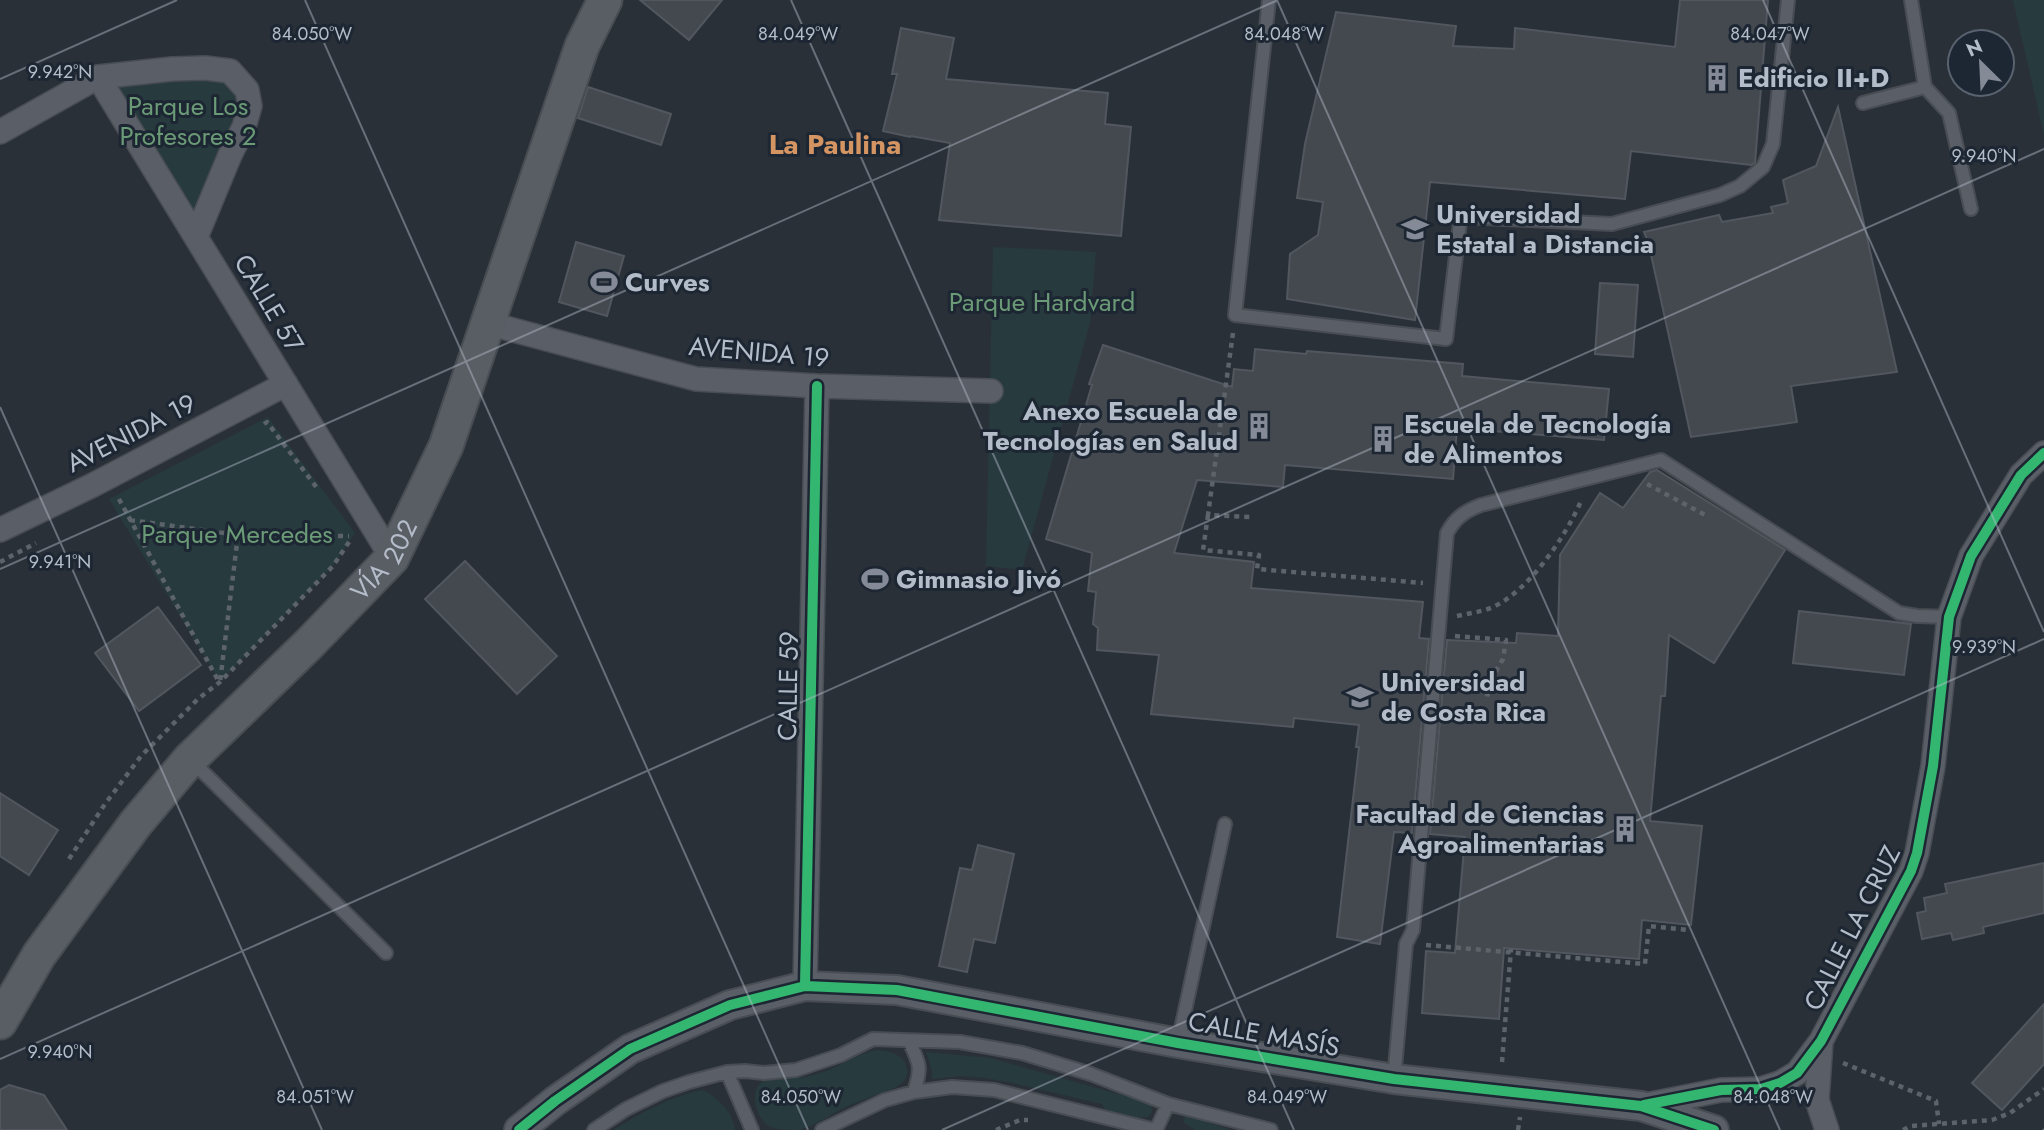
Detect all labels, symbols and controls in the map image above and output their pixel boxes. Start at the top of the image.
text: 84.050°W [272,21,352,47]
text: 84.049°W [758,21,838,47]
text: 84.048°W [1244,21,1324,47]
text: 84.047°W [1730,21,1810,47]
north arrow [1946,28,2016,98]
text: N [1962,33,1987,63]
text: 9.942°N [28,59,92,85]
place label: Edificio II+D [1738,59,1889,97]
building icon: Edificio II+D [1702,63,1732,93]
park label: Parque Los Profesores 2 [120,87,256,155]
district label: La Paulina [769,124,901,165]
text: 9.940°N [1951,143,2017,169]
place label: Universidad Estatal a Distancia [1436,195,1654,263]
school or university icon: Universidad Estatal a Distancia [1400,214,1430,244]
street label: CALLE 57 [225,247,313,360]
place label: Curves [625,263,710,301]
sports icon: Curves [589,267,619,297]
park label: Parque Hardvard [949,283,1135,321]
street label: AVENIDA 19 [687,327,831,377]
street label: AVENIDA 19 [60,384,202,482]
place label: Anexo Escuela de Tecnologías en Salud [983,392,1238,460]
place label: Escuela de Tecnología de Alimentos [1404,405,1671,473]
building icon: Anexo Escuela de Tecnologías en Salud [1244,411,1274,441]
building icon: Escuela de Tecnología de Alimentos [1368,424,1398,454]
street label: VÍA 202 [342,513,427,609]
park label: Parque Mercedes [141,515,333,553]
text: 9.941°N [29,549,91,575]
place label: Gimnasio Jivó [896,560,1061,598]
sports icon: Gimnasio Jivó [860,564,890,594]
street label: CALLE 59 [768,631,808,741]
text: 9.939°N [1952,634,2016,660]
place label: Universidad de Costa Rica [1381,663,1546,731]
school or university icon: Universidad de Costa Rica [1345,682,1375,712]
place label: Facultad de Ciencias Agroalimentarias [1356,795,1604,863]
building icon: Facultad de Ciencias Agroalimentarias [1610,814,1640,844]
street label: CALLE LA CRUZ [1794,839,1910,1017]
street label: CALLE MASÍS [1185,1002,1343,1066]
text: 9.940°N [27,1039,93,1065]
text: 84.051°W [276,1084,354,1110]
text: 84.050°W [761,1084,841,1110]
text: 84.049°W [1247,1084,1327,1110]
text: 84.048°W [1733,1084,1813,1110]

